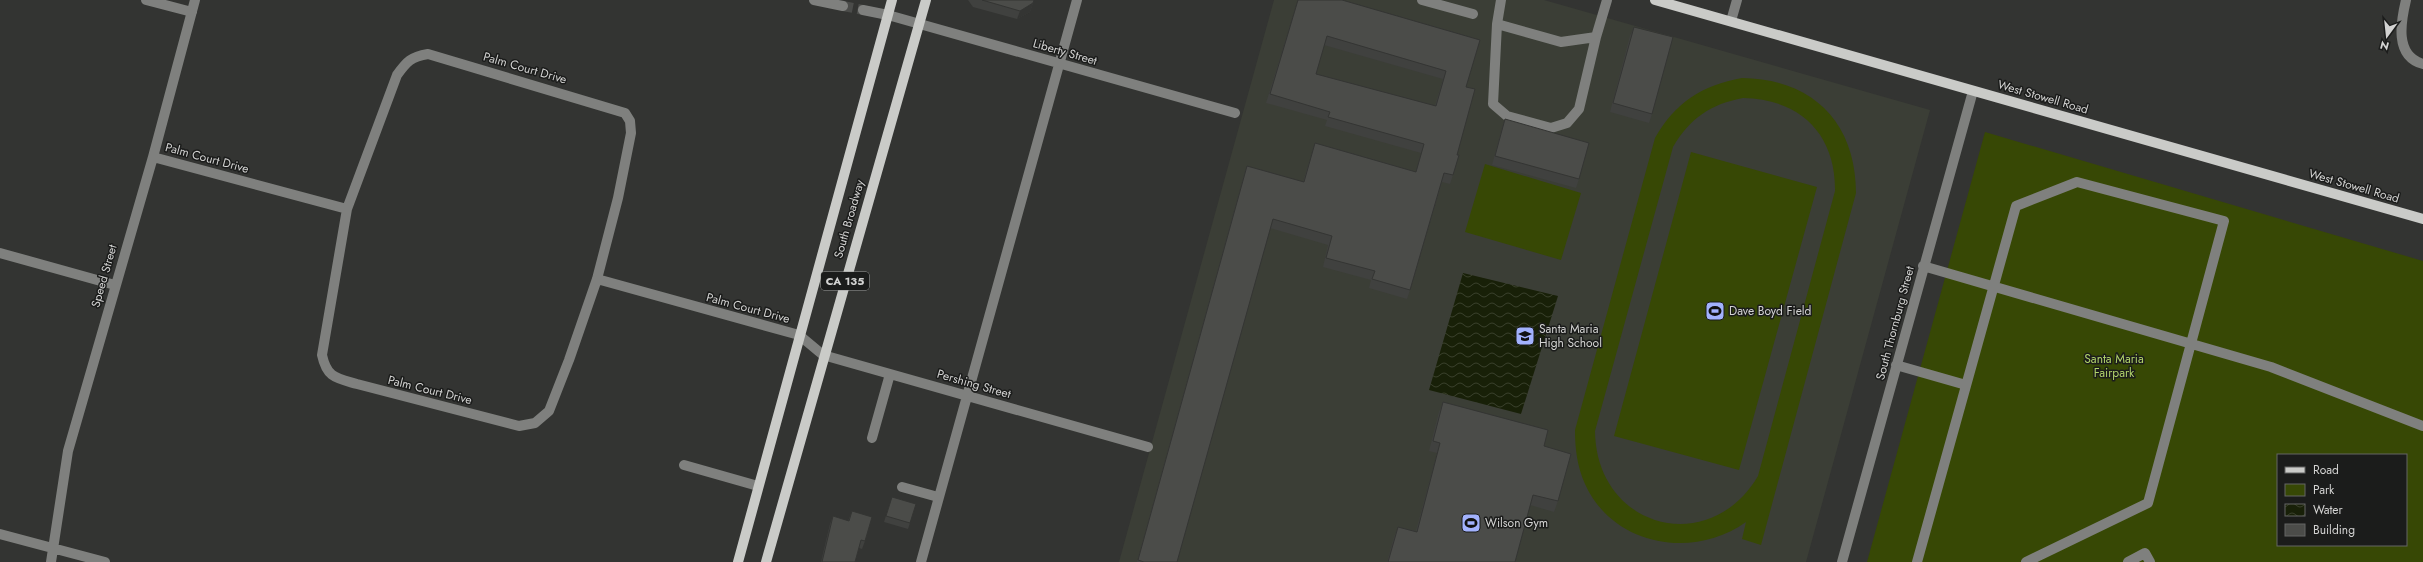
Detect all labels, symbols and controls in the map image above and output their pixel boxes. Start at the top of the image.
north arrow [2367,16,2407,56]
street label: Liberty Street [1031,34,1099,70]
text: N [2378,37,2391,55]
street label: Palm Court Drive [481,47,569,89]
street label: West Stowell Road [1996,75,2090,119]
street label: Palm Court Drive [163,138,251,178]
street label: West Stowell Road [2307,164,2401,208]
street label: South Broadway [829,177,869,260]
street label: Speed Street [86,242,122,310]
street label: South Thornburg Street [1871,264,1919,382]
road number: CA 135 [821,272,869,290]
street label: Palm Court Drive [704,288,792,328]
sports icon: Dave Boyd Field [1704,300,1726,322]
place label: Dave Boyd Field [1729,302,1811,320]
place label: Santa Maria High School [1539,320,1602,352]
school or university icon: Santa Maria High School [1514,325,1536,347]
park label: Santa Maria Fairpark [2084,350,2144,382]
street label: Pershing Street [935,365,1013,403]
street label: Palm Court Drive [386,371,474,409]
legend [2277,454,2407,546]
text: Road [2313,461,2339,479]
text: Park [2313,481,2335,499]
text: Water [2313,501,2344,519]
sports icon: Wilson Gym [1460,512,1482,534]
place label: Wilson Gym [1485,514,1548,532]
text: Building [2313,521,2355,539]

